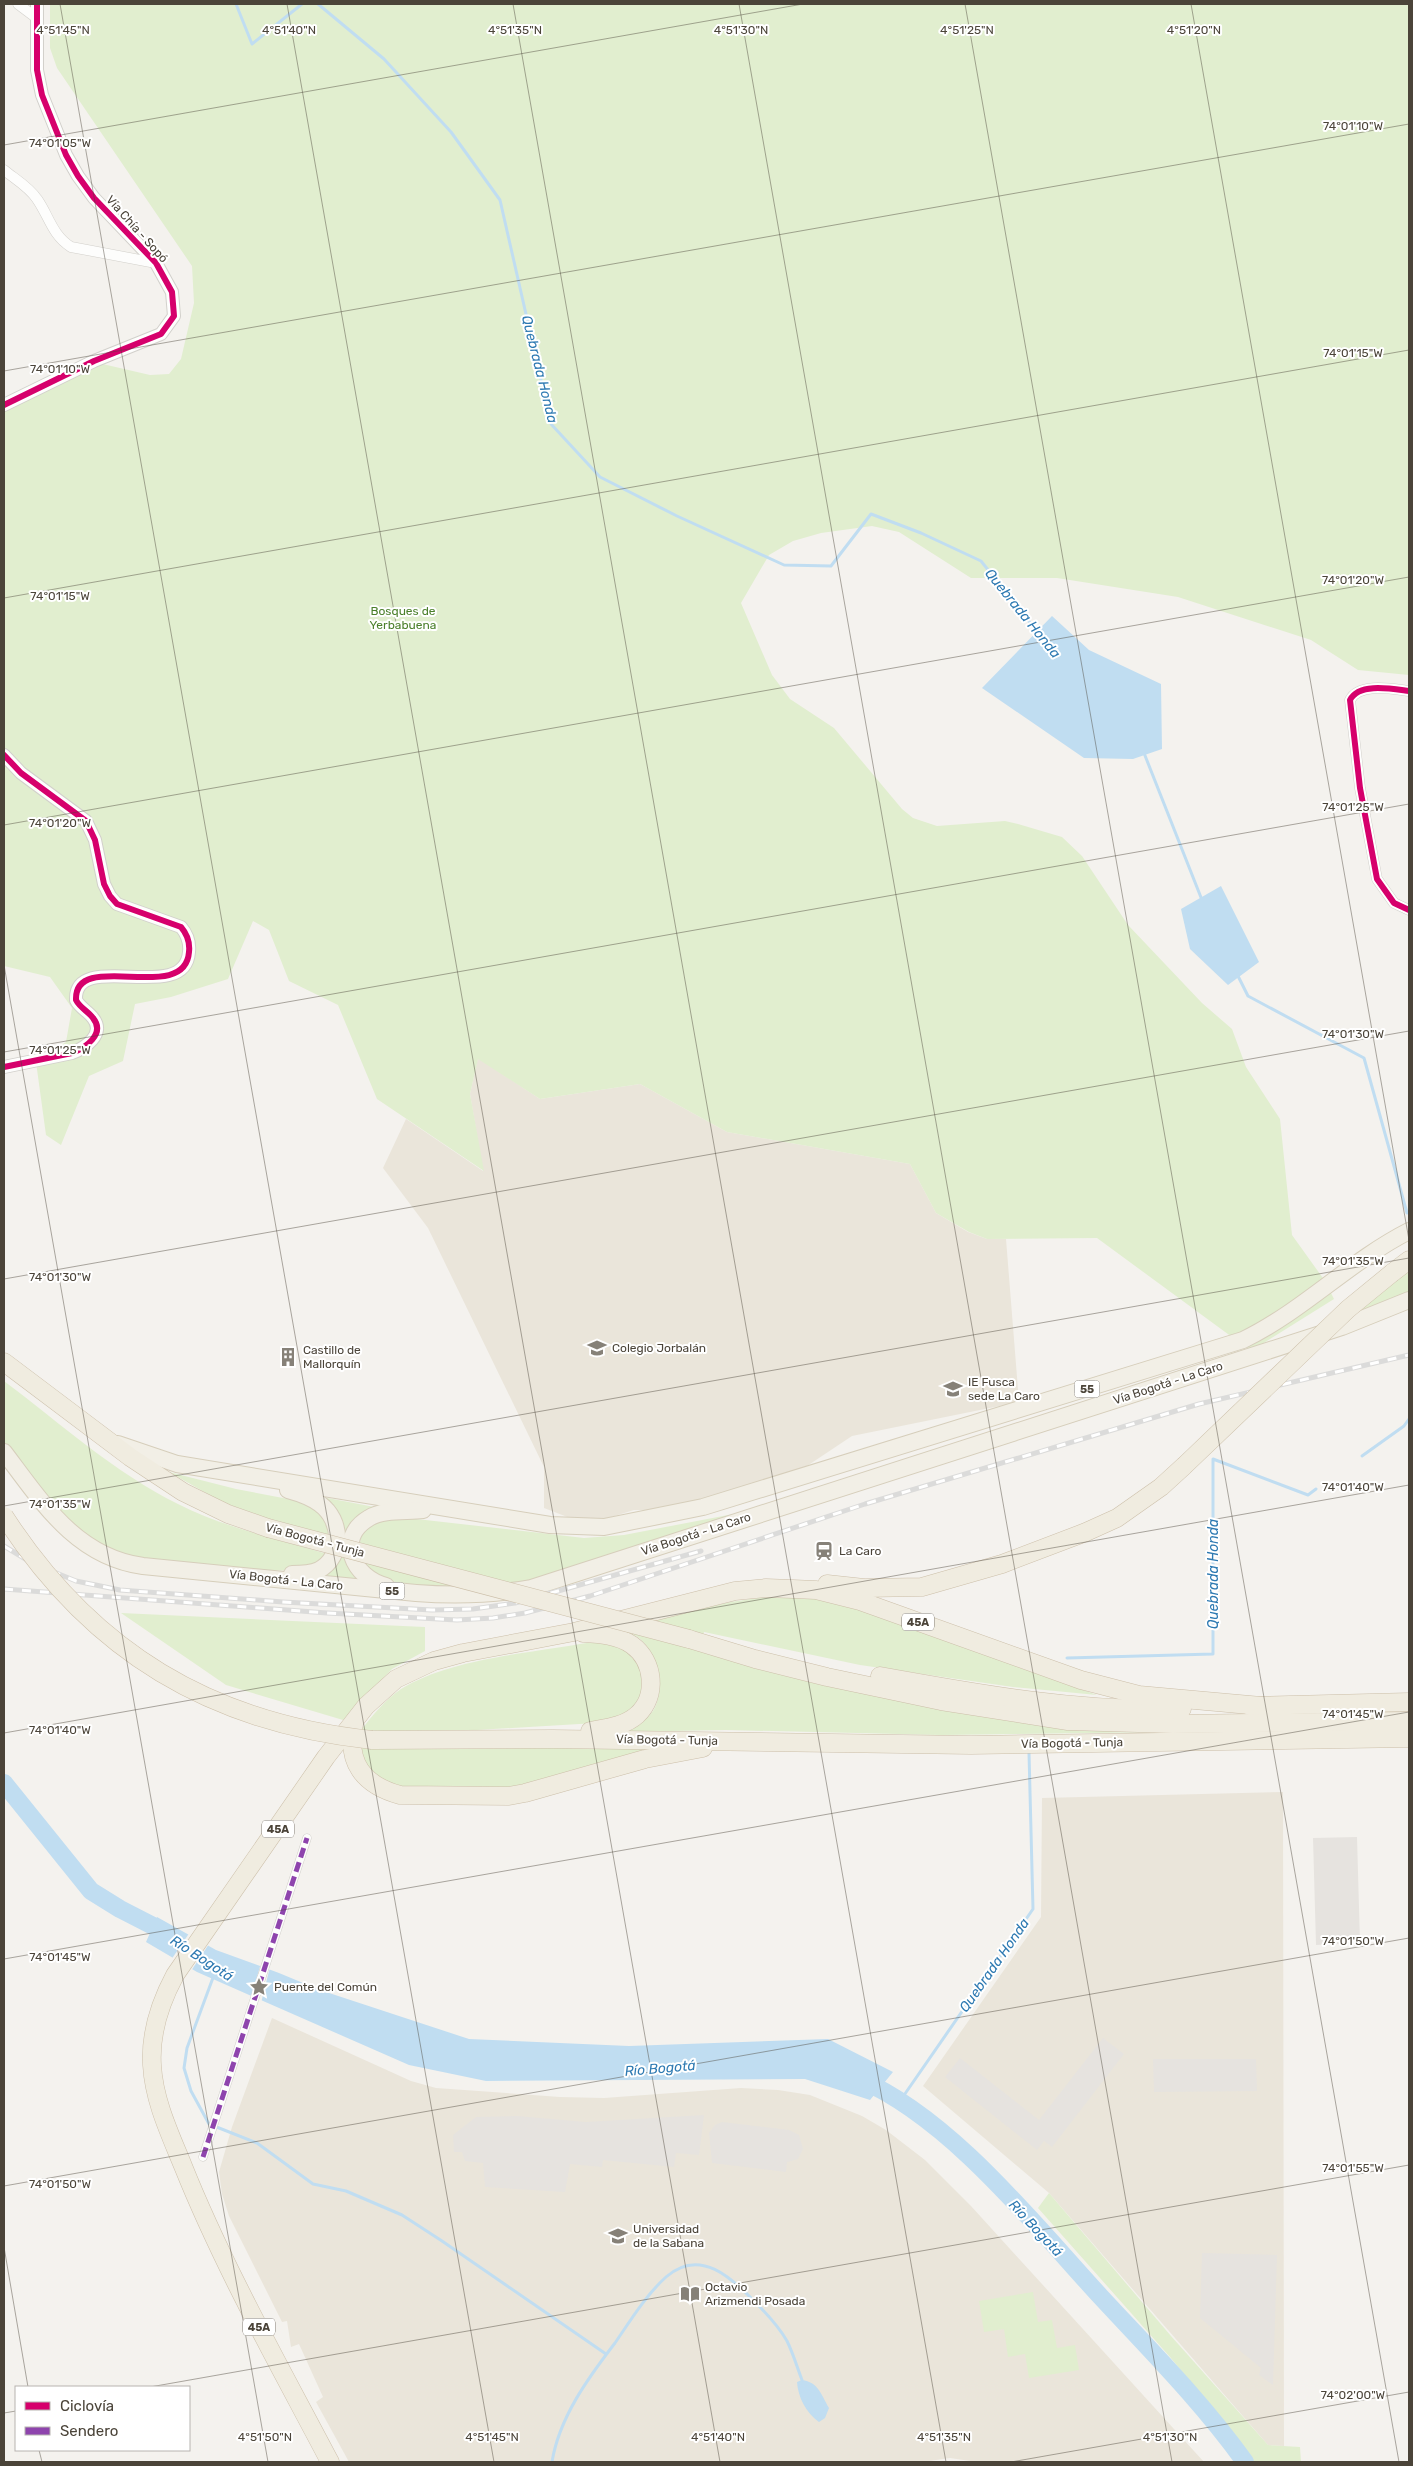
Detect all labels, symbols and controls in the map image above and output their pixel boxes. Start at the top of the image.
text: 4°51'45"N [36,23,90,37]
text: 4°51'40"N [262,23,316,37]
text: 4°51'35"N [488,23,542,37]
text: 4°51'30"N [714,23,768,37]
text: 4°51'25"N [940,23,994,37]
text: 4°51'20"N [1167,23,1221,37]
text: 74°01'10"W [1323,119,1383,133]
text: 74°01'05"W [29,136,91,150]
street label: Vía Chía - Sopó [103,193,171,265]
water label: Quebrada Honda [518,313,561,425]
text: 74°01'15"W [1323,346,1383,360]
text: 74°01'10"W [30,362,90,376]
water label: Quebrada Honda [981,565,1064,662]
text: 74°01'20"W [1322,573,1384,587]
text: 74°01'15"W [30,589,90,603]
park label: Bosques de Yerbabuena [370,604,436,632]
text: 74°01'25"W [1322,800,1384,814]
text: 74°01'20"W [29,816,91,830]
text: 74°01'30"W [1322,1027,1384,1041]
text: 74°01'25"W [29,1043,91,1057]
text: 74°01'35"W [1322,1254,1384,1268]
text: 74°01'30"W [29,1270,91,1284]
school or university icon: Colegio Jorbalán [586,1337,608,1359]
place label: Colegio Jorbalán [612,1341,706,1355]
place label: Castillo de Mallorquín [303,1343,361,1371]
building icon: Castillo de Mallorquín [277,1346,299,1368]
street label: Vía Bogotá - La Caro [1111,1359,1225,1407]
place label: IE Fusca sede La Caro [968,1375,1040,1403]
school or university icon: IE Fusca sede La Caro [942,1378,964,1400]
road number: 55 [1074,1380,1100,1398]
text: 74°01'40"W [1322,1480,1384,1494]
text: 74°01'35"W [29,1497,91,1511]
street label: Vía Bogotá - La Caro [639,1510,753,1558]
water label: Quebrada Honda [1205,1519,1222,1629]
street label: Vía Bogotá - Tunja [264,1520,366,1560]
station icon: La Caro [813,1540,835,1562]
place label: La Caro [839,1544,881,1558]
street label: Vía Bogotá - La Caro [228,1567,344,1593]
road number: 55 [380,1582,404,1600]
road number: 45A [902,1614,934,1630]
text: 74°01'45"W [1322,1707,1384,1721]
text: 74°01'40"W [29,1723,91,1737]
street label: Vía Bogotá - Tunja [616,1732,718,1748]
street label: Vía Bogotá - Tunja [1021,1735,1123,1751]
road number: 45A [262,1820,294,1838]
water label: Quebrada Honda [956,1915,1033,2015]
water label: Río Bogotá [167,1932,236,1985]
text: 74°01'50"W [1322,1934,1384,1948]
text: 74°01'45"W [29,1950,91,1964]
place icon: Puente del Común [248,1976,270,1998]
place label: Puente del Común [274,1980,377,1994]
water label: Río Bogotá [624,2057,696,2080]
text: 74°01'55"W [1322,2161,1384,2175]
text: 74°01'50"W [29,2177,91,2191]
water label: Río Bogotá [1005,2196,1066,2260]
place label: Universidad de la Sabana [633,2222,704,2250]
school or university icon: Universidad de la Sabana [607,2225,629,2247]
place label: Octavio Arizmendi Posada [705,2280,805,2308]
library icon: Octavio Arizmendi Posada [679,2283,701,2305]
road number: 45A [243,2318,275,2336]
legend [15,2386,190,2451]
text: 74°02'00"W [1321,2388,1386,2402]
text: Ciclovía [60,2397,114,2415]
text: Sendero [60,2422,118,2440]
text: 4°51'50"N [238,2430,292,2444]
text: 4°51'45"N [465,2430,519,2444]
text: 4°51'40"N [691,2430,745,2444]
text: 4°51'35"N [917,2430,971,2444]
text: 4°51'30"N [1143,2430,1197,2444]

